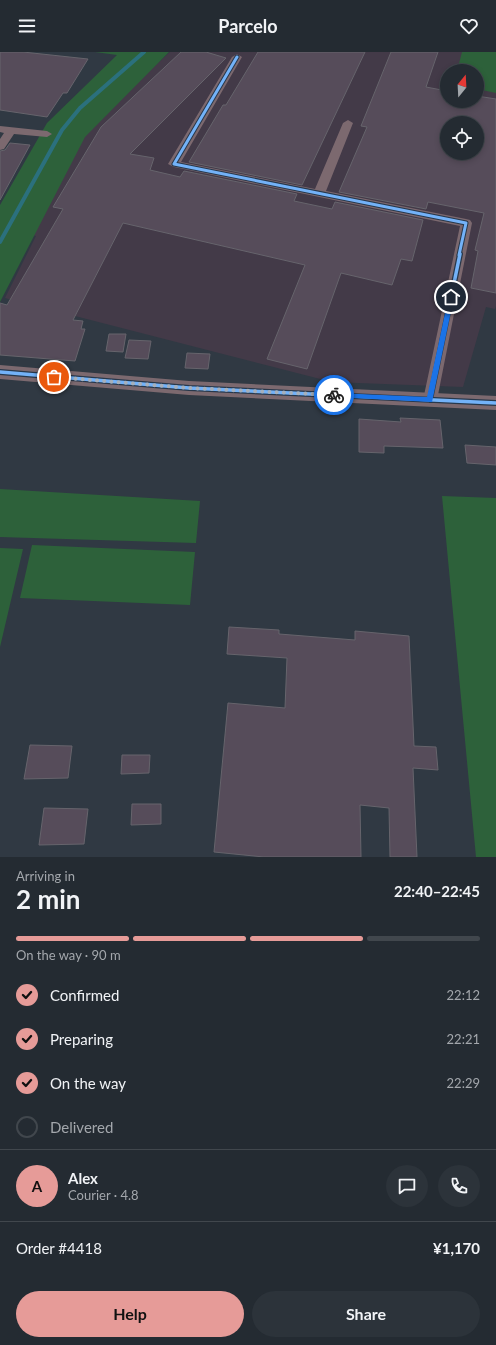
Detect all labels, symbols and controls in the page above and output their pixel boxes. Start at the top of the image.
icon: menu [16,15,38,37]
text: Parcelo [218,15,278,37]
icon: heart [458,15,480,37]
north arrow [440,64,484,108]
map controls [440,64,484,160]
button: locate [440,116,484,160]
pin [434,280,468,314]
icon: home [440,286,462,308]
pin [37,360,71,394]
icon: bag [43,366,65,388]
courier [314,375,354,415]
icon: bike [323,384,345,406]
text: Arriving in [16,868,75,884]
text: 22:40–22:45 [394,882,480,900]
text: 2 min [16,883,80,915]
text: On the way · 90 m [16,947,121,963]
icon: check [16,984,38,1006]
text: Confirmed [50,986,119,1004]
text: 22:12 [447,987,480,1003]
icon: check [16,1028,38,1050]
text: Preparing [50,1030,113,1048]
text: 22:21 [447,1031,480,1047]
icon: check [16,1072,38,1094]
text: On the way [50,1074,126,1092]
text: 22:29 [447,1075,480,1091]
text: Delivered [50,1118,113,1136]
button: chat [386,1165,428,1207]
button: phone [438,1165,480,1207]
text: Alex [68,1169,98,1187]
text: A [32,1177,42,1195]
text: Courier · 4.8 [68,1187,139,1203]
text: Order #4418 [16,1239,102,1257]
text: ¥1,170 [433,1239,480,1257]
button: Help [16,1291,244,1337]
button: Share [252,1291,480,1337]

